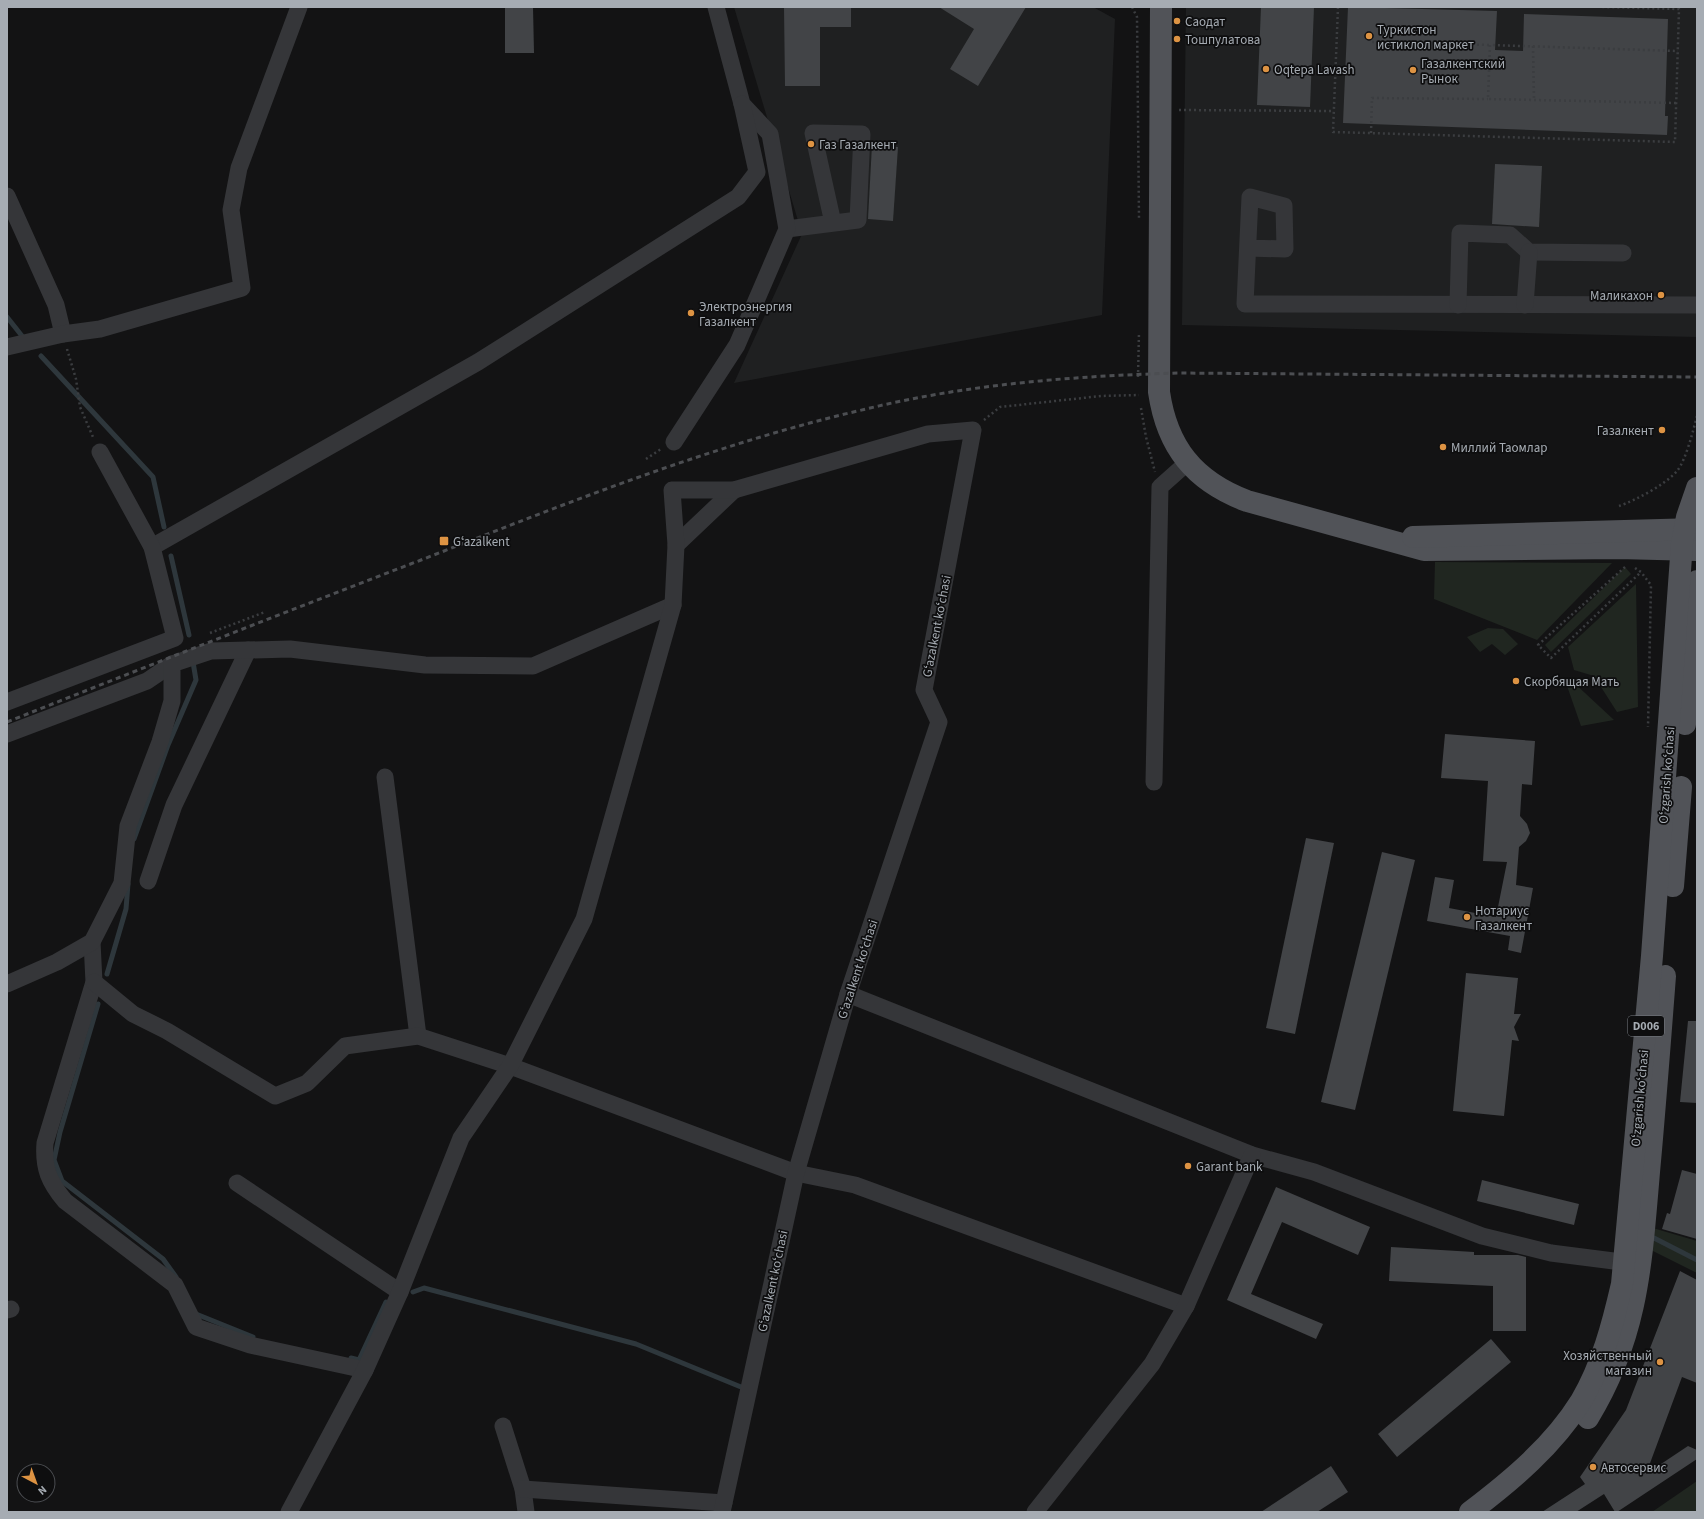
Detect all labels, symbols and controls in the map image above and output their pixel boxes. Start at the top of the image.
place label: Саодат [1185,13,1225,31]
marker: Саодат [1172,16,1182,26]
place label: Туркистон истиклол маркет [1377,21,1474,54]
place label: Тошпулатова [1185,31,1260,49]
marker: Туркистон истиклол маркет [1364,31,1374,41]
marker: Тошпулатова [1172,34,1182,44]
place label: Газалкентский Рынок [1421,55,1505,88]
place label: Oqtepa Lavash [1274,61,1354,79]
marker: Oqtepa Lavash [1261,64,1271,74]
marker: Газалкентский Рынок [1408,65,1418,75]
place label: Газ Газалкент [819,136,897,154]
marker: Газ Газалкент [806,139,816,149]
place label: Маликахон [1590,287,1653,305]
marker: Маликахон [1656,290,1666,300]
place label: Электроэнергия Газалкент [699,298,792,331]
marker: Электроэнергия Газалкент [686,308,696,318]
place label: Газалкент [1597,422,1654,440]
marker: Газалкент [1657,425,1667,435]
place label: Миллий Таомлар [1451,439,1547,457]
marker: Миллий Таомлар [1438,442,1448,452]
place label: Gʻazalkent [453,533,510,551]
marker: Gʻazalkent [438,535,450,547]
street label: Gʻazalkent koʻchasi [918,574,956,679]
place label: Скорбящая Мать [1524,673,1620,691]
marker: Скорбящая Мать [1511,676,1521,686]
street label: Oʻzgarish koʻchasi [1655,726,1679,824]
place label: Нотариус Газалкент [1475,902,1532,935]
marker: Нотариус Газалкент [1462,912,1472,922]
street label: Gʻazalkent koʻchasi [833,917,882,1021]
road number: D006 [1628,1016,1664,1036]
street label: Oʻzgarish koʻchasi [1627,1049,1653,1147]
place label: Garant bank [1196,1158,1263,1176]
marker: Garant bank [1183,1161,1193,1171]
street label: Gʻazalkent koʻchasi [753,1229,793,1334]
place label: Хозяйственный магазин [1563,1347,1652,1380]
marker: Хозяйственный магазин [1655,1357,1665,1367]
place label: Автосервис [1601,1459,1666,1477]
marker: Автосервис [1588,1462,1598,1472]
north arrow [16,1463,56,1503]
text: N [35,1482,50,1498]

